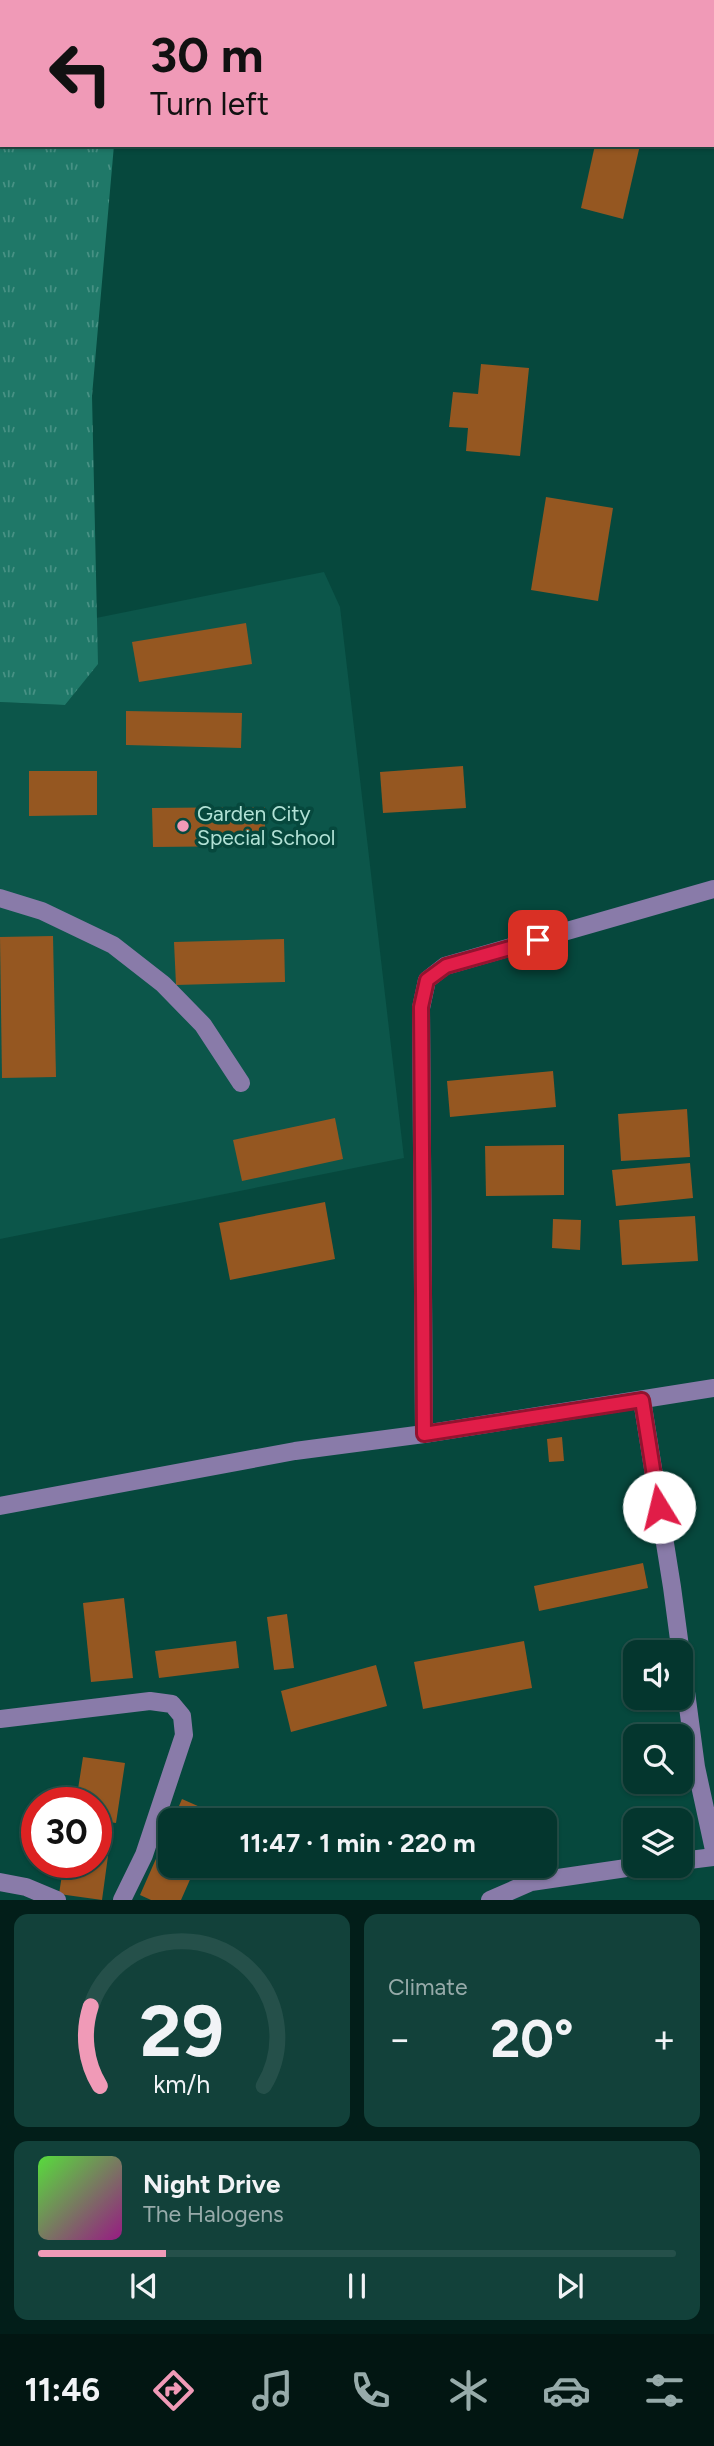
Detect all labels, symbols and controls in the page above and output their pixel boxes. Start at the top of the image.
text: 30 m [150,25,263,84]
icon: left [35,28,126,119]
text: Turn left [150,85,269,123]
place label: Garden City Special School [197,801,335,850]
marker: Garden City Special School [175,818,191,834]
pin [508,910,568,970]
icon: arrive [519,921,557,959]
position arrow [622,1470,696,1544]
map controls [623,1640,693,1878]
button: sound [623,1640,693,1710]
button: search [623,1724,693,1794]
speed limit sign: 30 [21,1787,112,1878]
button: layers [623,1808,693,1878]
text: 11:47 · 1 min · 220 m [239,1827,476,1859]
text: Climate [388,1973,467,2001]
text: 29 [140,1988,224,2075]
text: 20° [490,2008,574,2070]
text: − [388,2016,412,2062]
text: + [652,2016,676,2062]
text: km/h [153,2069,211,2099]
text: Night Drive [143,2168,280,2200]
text: The Halogens [143,2200,284,2228]
icon: previous [125,2267,163,2305]
icon: pause [338,2267,376,2305]
icon: next [551,2267,589,2305]
icon: directions [149,2366,198,2415]
icon: music [248,2366,297,2415]
icon: phone [346,2366,395,2415]
icon: climate [444,2366,493,2415]
icon: car [542,2366,591,2415]
icon: filters [640,2366,689,2415]
text: 11:46 [25,2371,100,2409]

